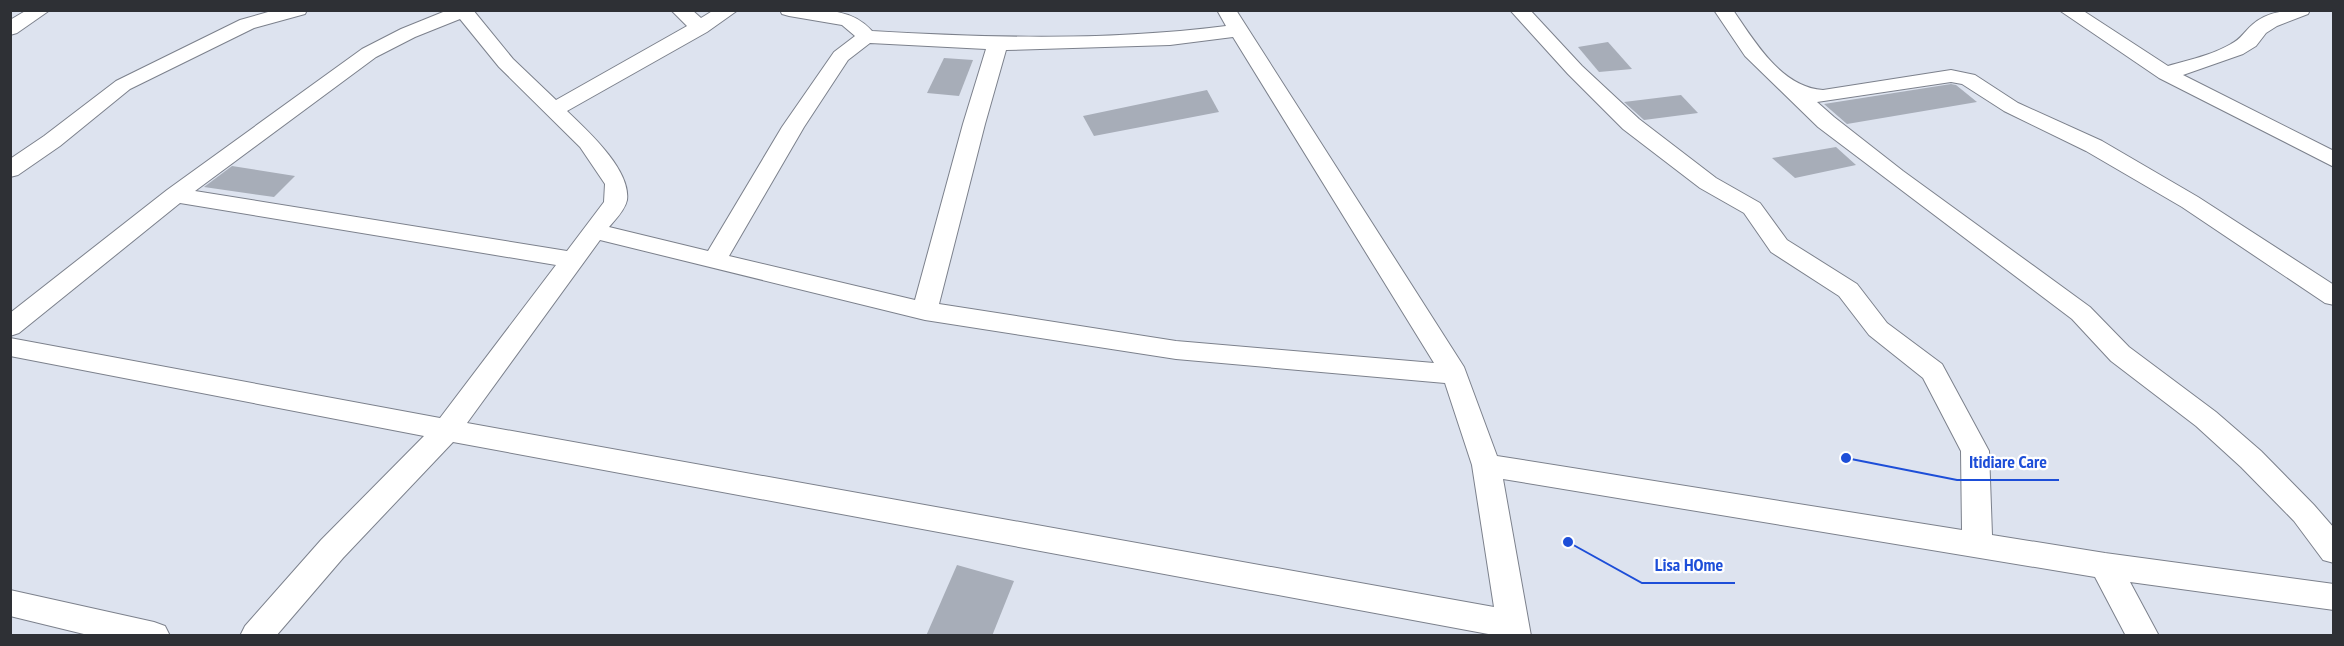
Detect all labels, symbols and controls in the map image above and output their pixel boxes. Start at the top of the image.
callout: Itidiare Care [1957,444,2059,480]
text: Itidiare Care [1969,450,2047,473]
callout: Lisa HOme [1642,547,1735,583]
text: Lisa HOme [1655,553,1723,576]

